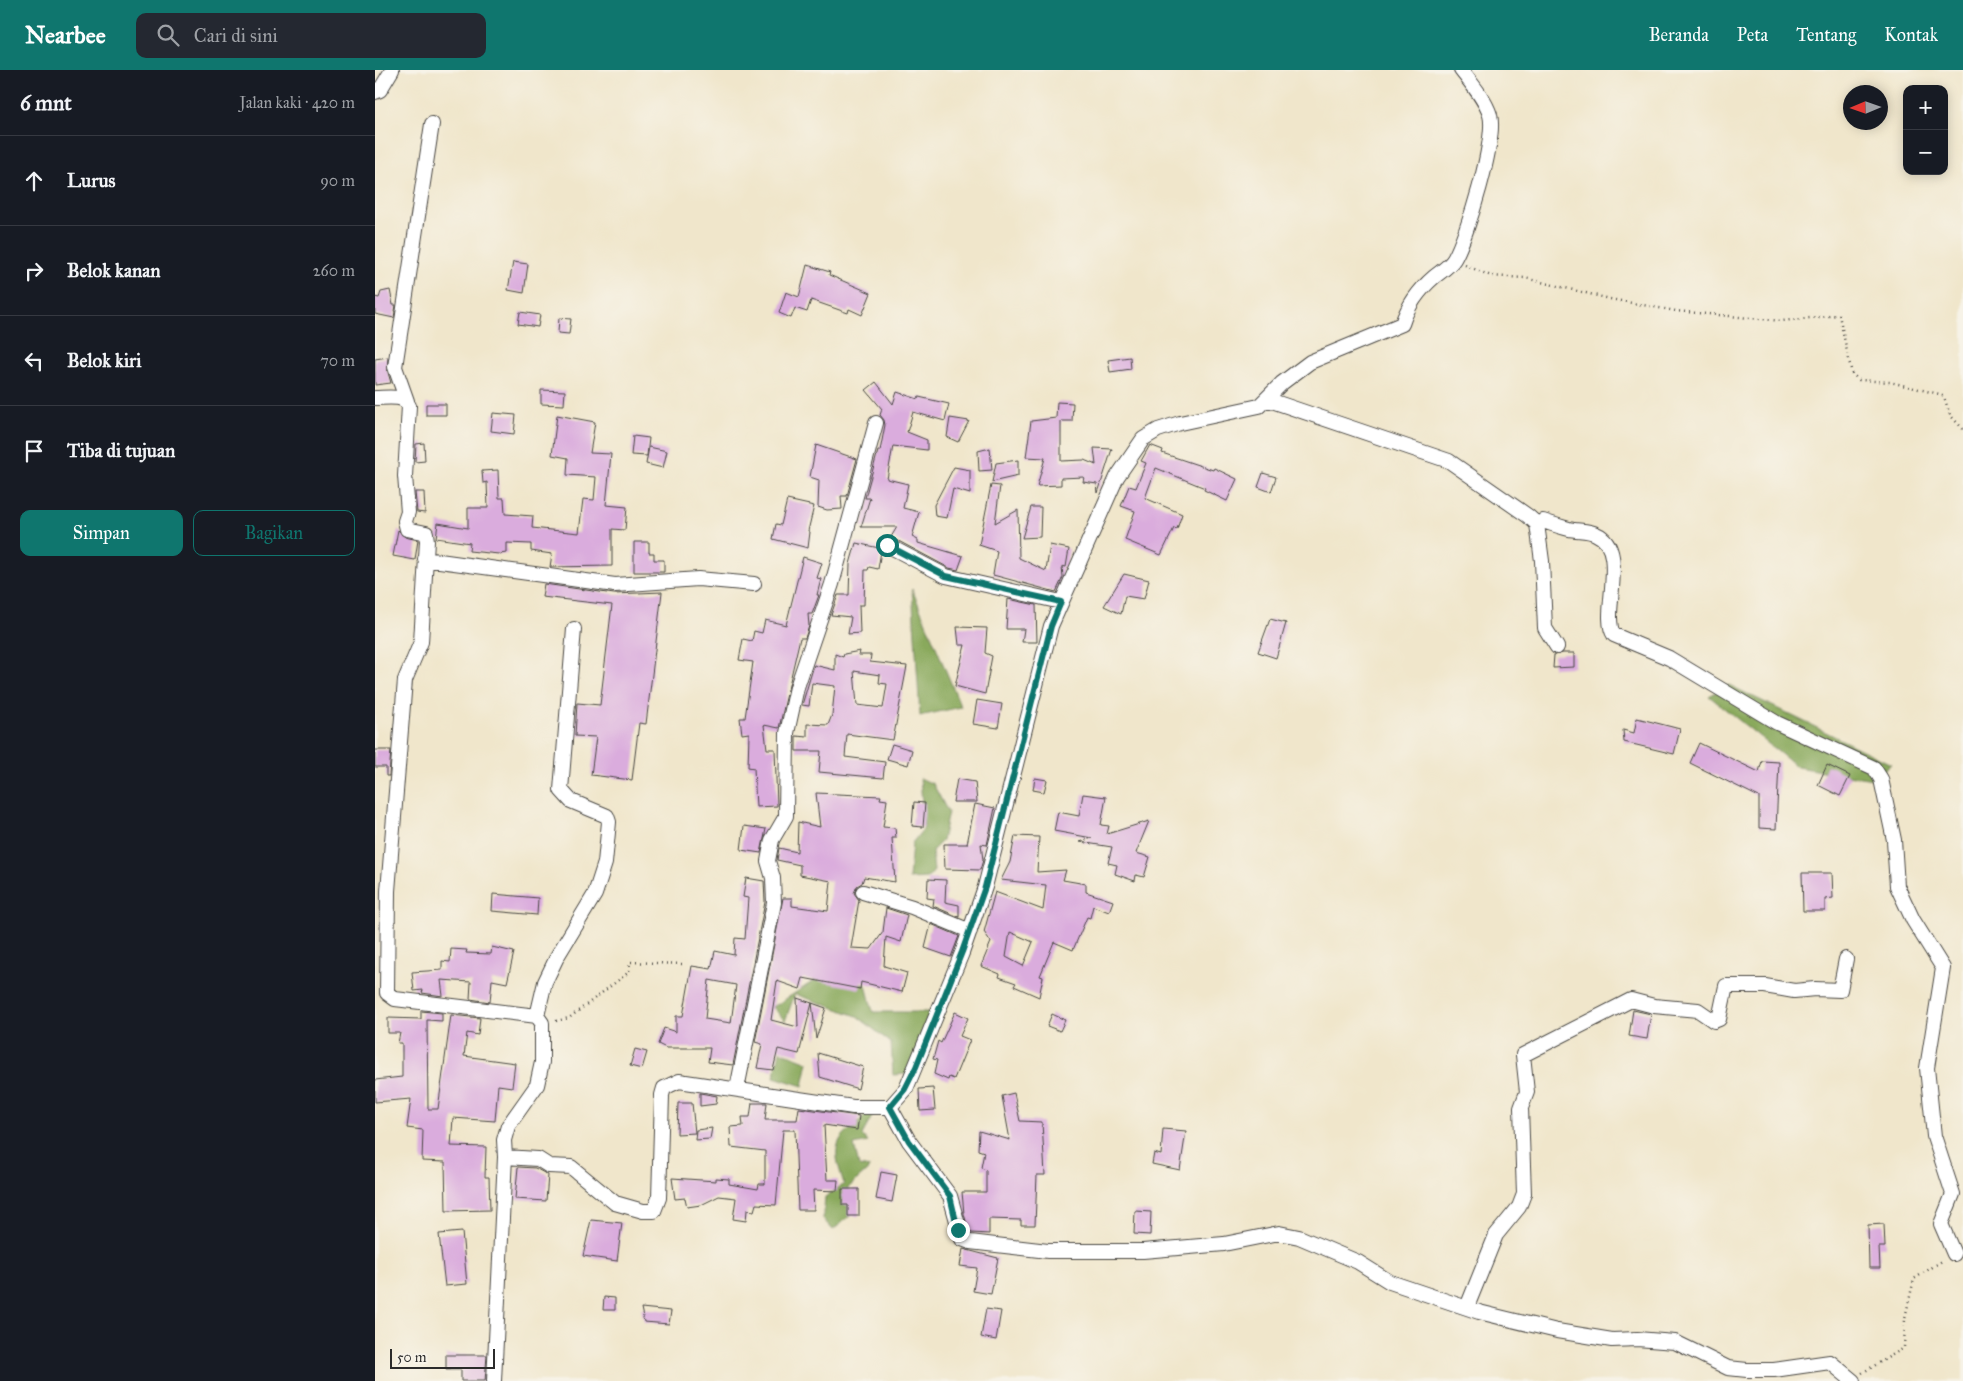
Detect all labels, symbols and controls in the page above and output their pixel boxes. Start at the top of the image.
search box [136,13,486,58]
text: Nearbee [25,20,106,50]
icon: search [154,21,182,49]
text: Cari di sini [194,24,278,47]
text: Beranda [1649,24,1709,46]
text: Peta [1737,24,1768,46]
text: Tentang [1796,24,1856,46]
text: Kontak [1884,24,1938,46]
north arrow [1843,85,1888,130]
map controls [1903,85,1948,175]
button: + [1903,85,1948,130]
text: 6 mnt [20,90,72,116]
text: Jalan kaki · 420 m [240,93,355,112]
button: − [1903,130,1948,175]
icon: ahead [20,167,48,195]
text: Lurus [67,169,115,192]
text: 90 m [320,171,355,190]
icon: right [20,257,48,285]
text: Belok kanan [67,259,161,282]
text: 260 m [313,261,355,280]
icon: left [20,347,48,375]
text: Belok kiri [67,349,141,372]
text: 70 m [320,351,355,370]
icon: arrive [20,437,48,465]
text: Tiba di tujuan [67,439,175,462]
button: Simpan [20,510,183,556]
button: Bagikan [193,510,355,556]
route start [876,534,899,557]
route end [947,1219,970,1242]
scale bar [390,1346,495,1369]
text: 50 m [397,1349,426,1366]

